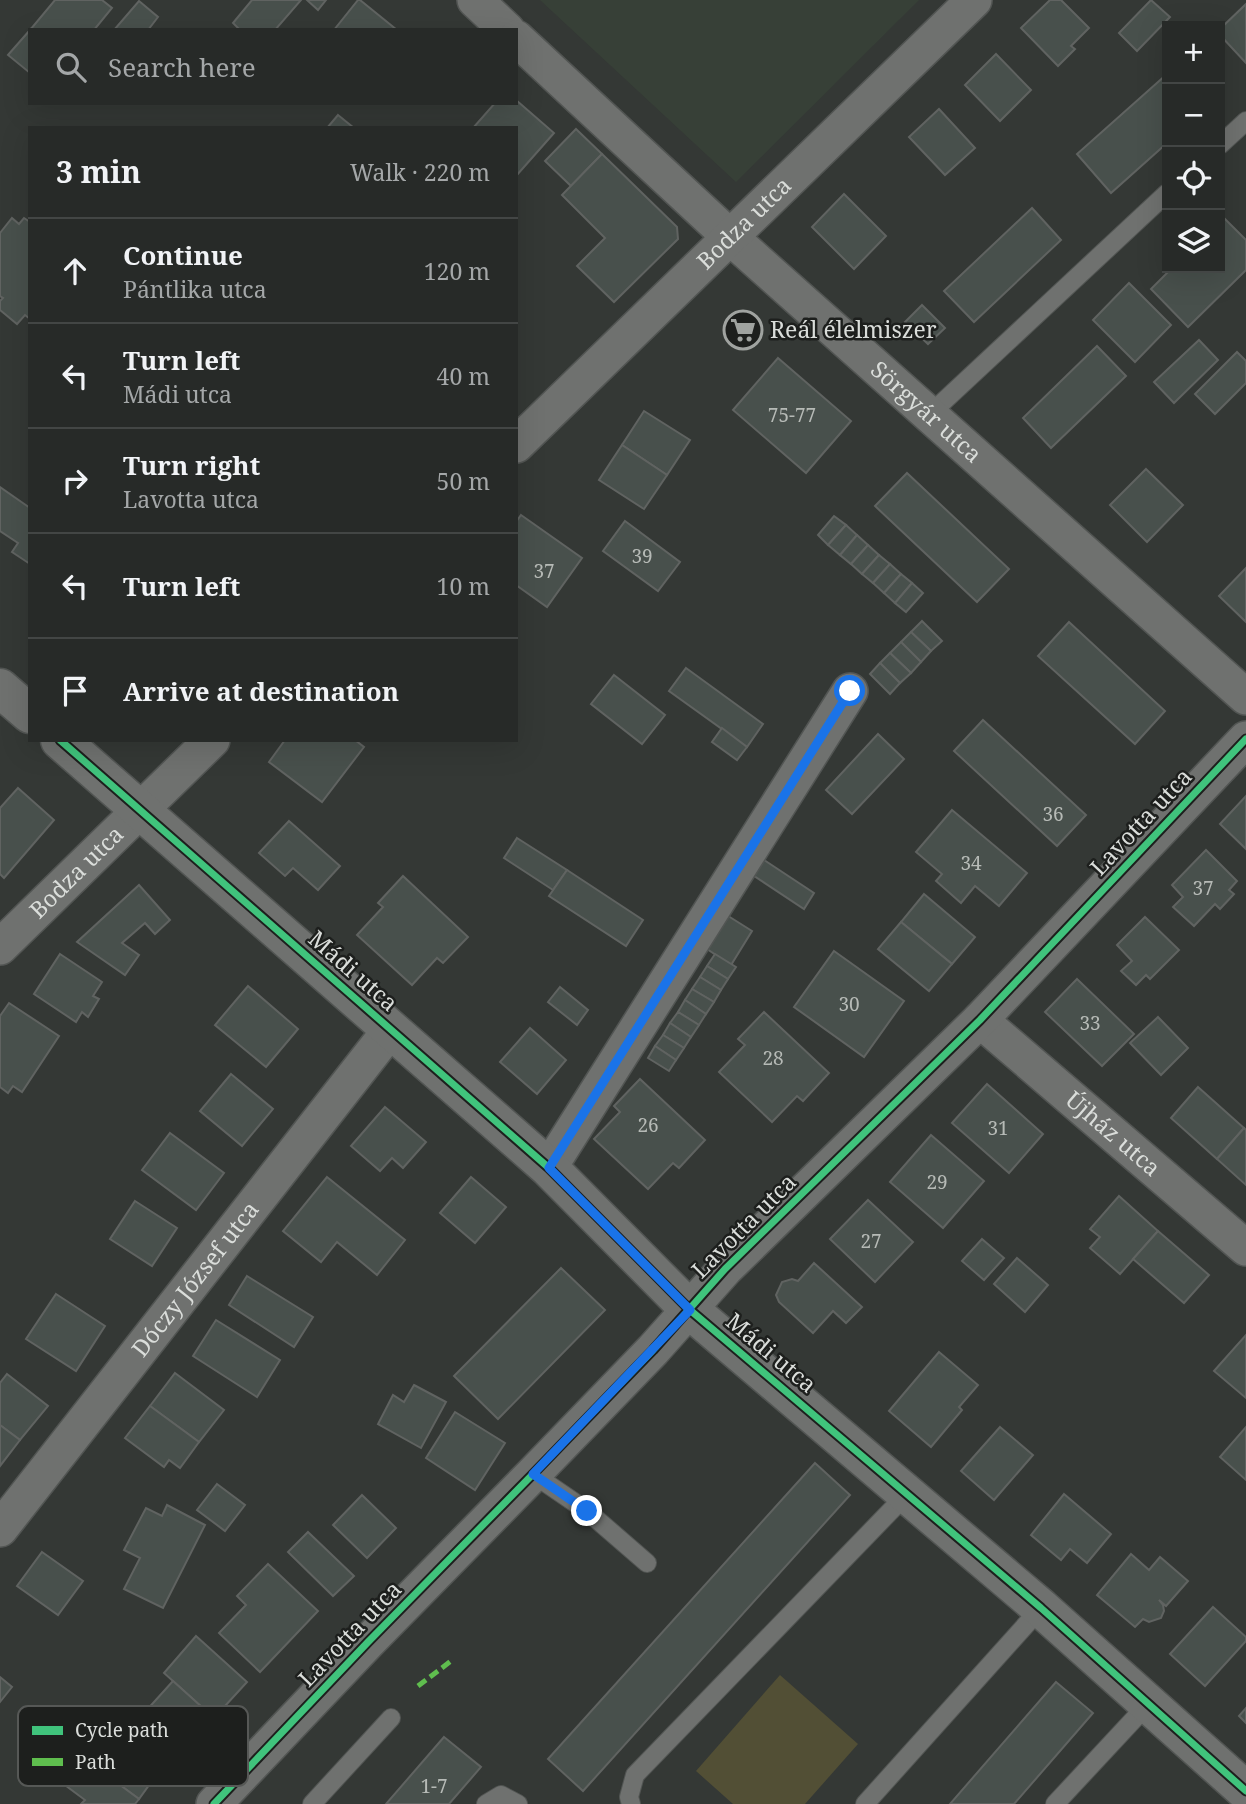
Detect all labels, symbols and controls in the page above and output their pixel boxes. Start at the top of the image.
map controls [1162,21,1225,273]
button: + [1162,21,1225,84]
search box [28,28,518,105]
icon: search [52,48,90,86]
text: Search here [108,49,256,85]
button: − [1162,84,1225,147]
button: locate [1162,147,1225,210]
text: 3 min [56,151,141,192]
text: Walk · 220 m [350,156,490,188]
street label: Bodza utca [689,169,798,276]
button: layers [1162,210,1225,273]
text: Continue [123,237,243,273]
icon: ahead [56,252,94,290]
text: 120 m [424,255,490,287]
text: Pántlika utca [123,273,267,305]
supermarket icon: Reál élelmiszer [722,309,764,351]
place label: Reál élelmiszer [770,313,937,345]
text: Turn left [123,342,240,378]
street label: Sörgyár utca [864,353,989,469]
icon: left [56,357,94,395]
text: 40 m [437,360,490,392]
text: Mádi utca [123,378,232,410]
house number: 75-77 [768,402,816,428]
text: Turn right [123,447,260,483]
icon: right [56,462,94,500]
text: 50 m [437,465,490,497]
text: Lavotta utca [123,483,259,515]
house number: 39 [631,543,653,569]
house number: 37 [533,558,555,584]
icon: left [56,567,94,605]
text: Turn left [123,568,240,604]
text: 10 m [437,570,490,602]
icon: arrive [56,672,94,710]
text: Arrive at destination [123,673,399,709]
route start [834,675,865,706]
street label: Lavotta utca [1082,761,1198,882]
house number: 36 [1042,801,1064,827]
street label: Bodza utca [22,818,130,925]
house number: 34 [960,850,982,876]
house number: 37 [1192,875,1214,901]
street label: Mádi utca [302,922,405,1018]
house number: 30 [838,991,860,1017]
house number: 33 [1079,1010,1101,1036]
house number: 28 [762,1045,784,1071]
street label: Újház utca [1059,1083,1168,1183]
house number: 26 [637,1112,659,1138]
house number: 31 [987,1115,1009,1141]
street label: Lavotta utca [684,1166,803,1285]
house number: 29 [926,1169,948,1195]
street label: Dóczy József utca [124,1194,265,1363]
house number: 27 [860,1228,882,1254]
street label: Mádi utca [720,1305,824,1400]
route end [571,1495,602,1526]
street label: Lavotta utca [291,1573,408,1693]
legend [18,1706,248,1786]
text: Cycle path [75,1717,169,1743]
text: Path [75,1749,116,1775]
house number: 1-7 [420,1773,448,1799]

